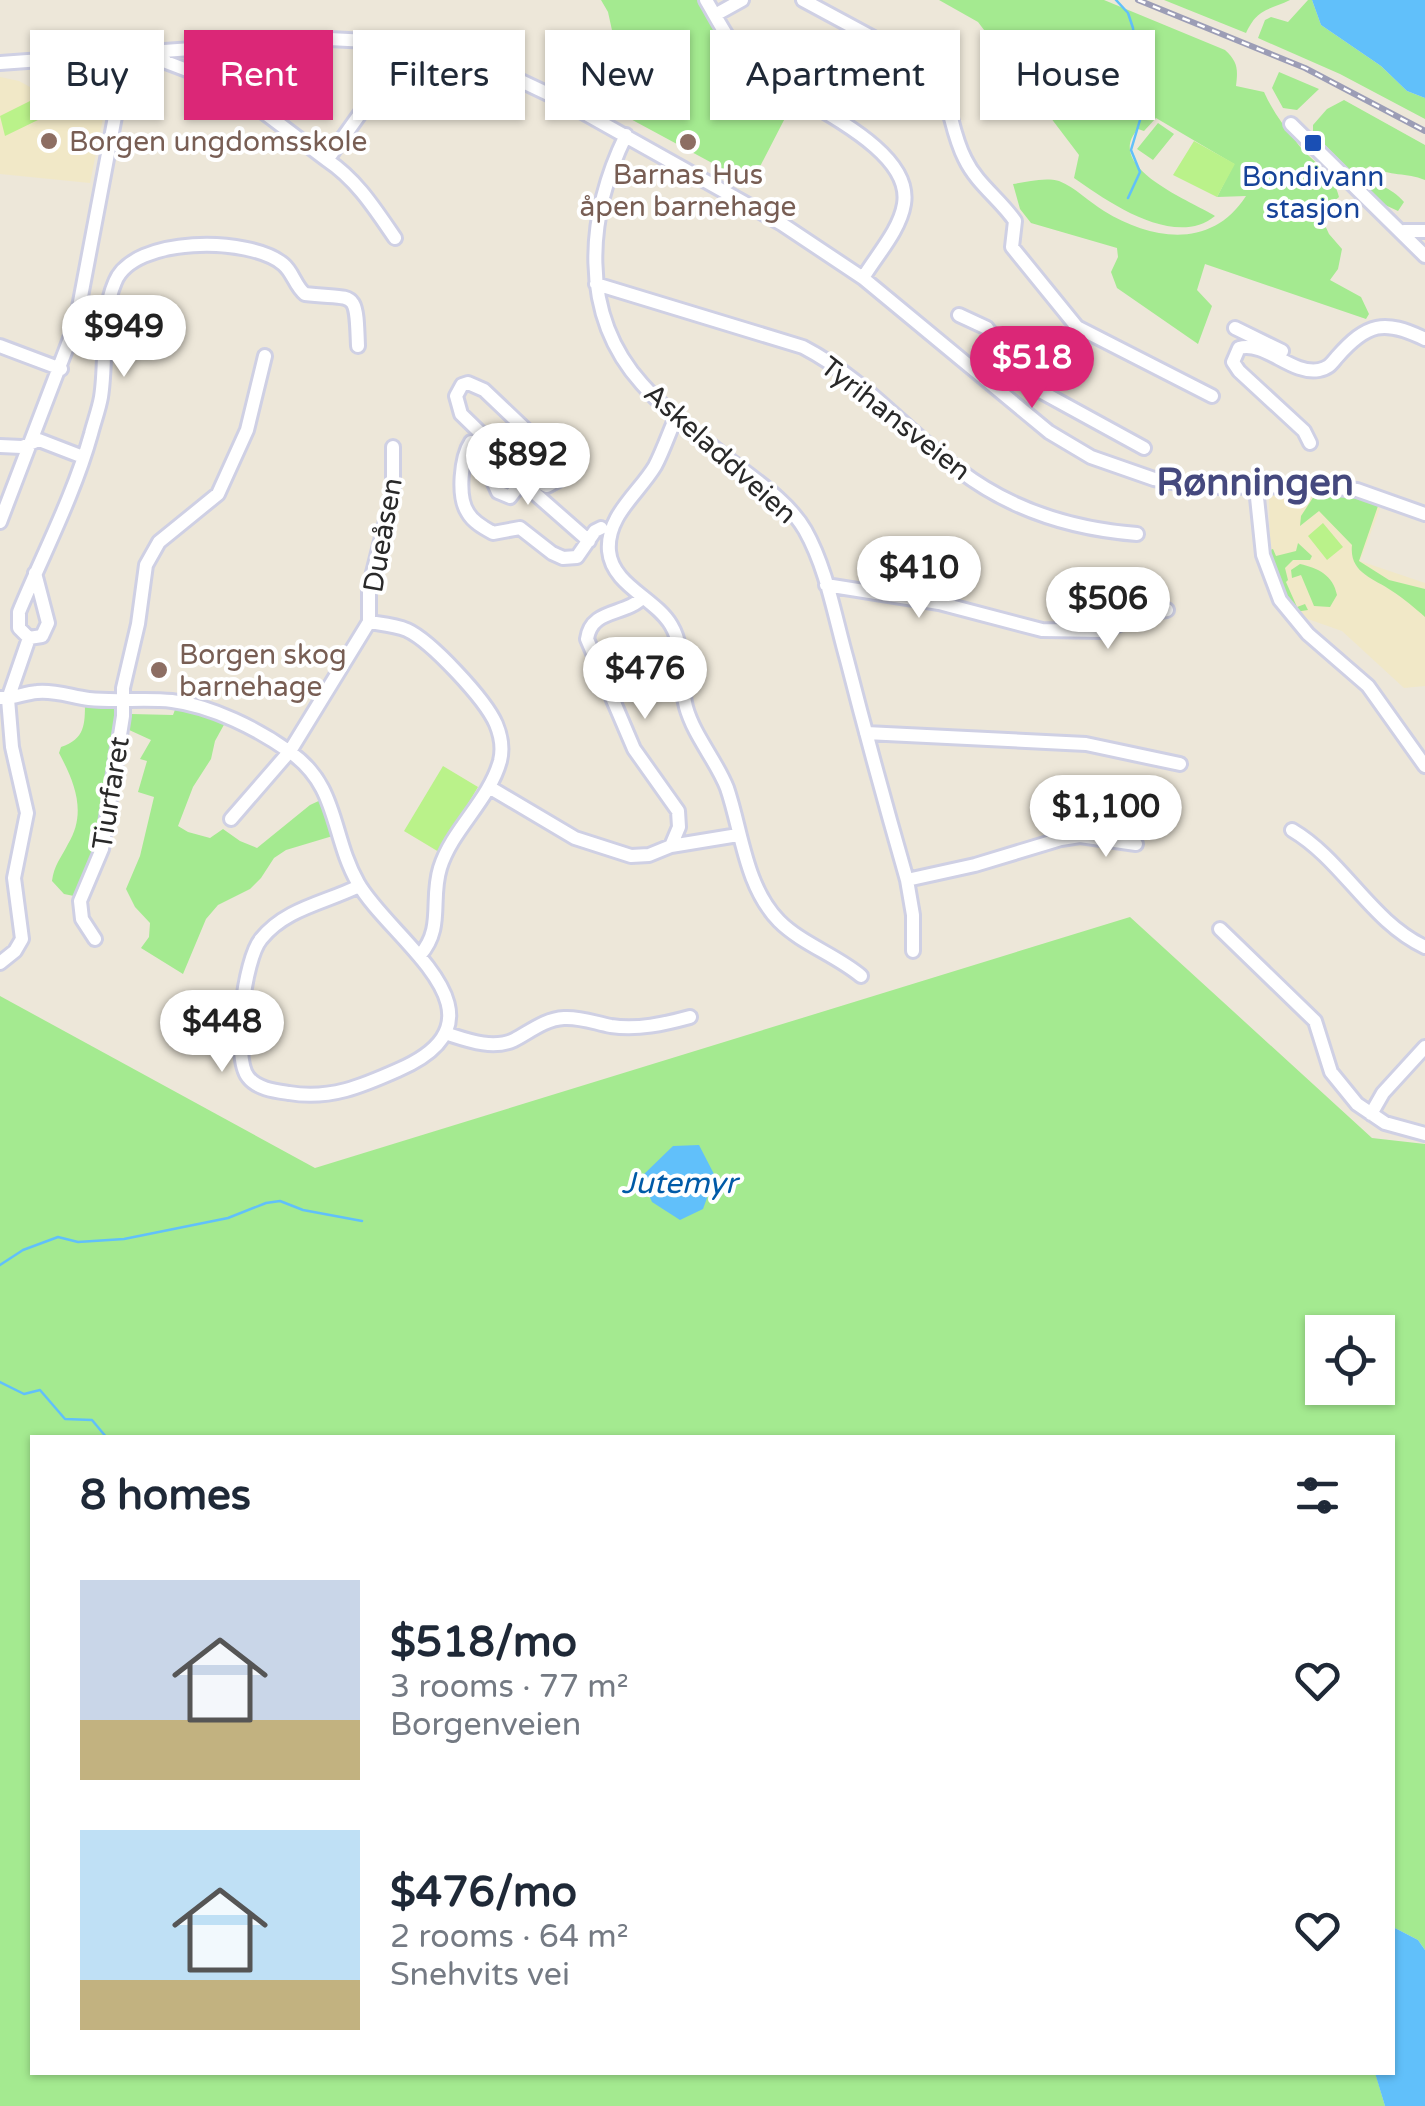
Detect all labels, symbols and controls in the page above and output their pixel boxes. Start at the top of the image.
chip: Buy [30,30,164,120]
chip: Rent [184,30,333,120]
chip: Filters [353,30,525,120]
chip: New [545,30,690,120]
chip: Apartment [710,30,960,120]
chip: House [980,30,1155,120]
place label: Borgen ungdomsskole [69,125,367,159]
marker: Borgen ungdomsskole [38,130,60,152]
marker: Barnas Hus åpen barnehage [677,131,699,153]
marker: Bondivann stasjon [1302,132,1324,154]
place label: Barnas Hus åpen barnehage [580,158,796,224]
place label: Bondivann stasjon [1242,160,1384,226]
pin: $949 [65,295,183,380]
text: $949 [84,308,164,346]
pin: $518 [973,326,1091,411]
text: $518 [992,339,1072,377]
street label: Tyrihansveien [813,350,977,488]
street label: Askeladdveien [637,376,804,531]
pin: $892 [469,423,587,508]
text: $892 [488,436,568,474]
district label: Rønningen [1156,460,1354,506]
street label: Dueåsen [356,475,410,595]
pin: $410 [860,536,978,621]
text: $410 [879,549,959,587]
pin: $506 [1049,567,1167,652]
text: $506 [1068,580,1148,618]
pin: $476 [586,637,704,722]
place label: Borgen skog barnehage [179,638,347,704]
text: $476 [605,650,685,688]
marker: Borgen skog barnehage [148,659,170,681]
street label: Tiurfaret [85,734,137,852]
pin: $1,100 [1025,775,1187,860]
text: $1,100 [1052,788,1160,826]
pin: $448 [163,990,281,1075]
text: $448 [182,1003,262,1041]
water label: Jutemyr [621,1165,740,1202]
map controls [1305,1315,1395,1405]
button: locate [1305,1315,1395,1405]
icon: filters [1290,1468,1345,1523]
text: 8 homes [80,1470,251,1521]
text: $518/mo [390,1617,577,1668]
icon: home [160,1620,280,1740]
icon: heart [1290,1653,1345,1708]
text: 3 rooms · 77 m² [390,1668,629,1706]
text: Borgenveien [390,1706,581,1744]
text: $476/mo [390,1867,577,1918]
icon: home [160,1870,280,1990]
icon: heart [1290,1903,1345,1958]
text: 2 rooms · 64 m² [390,1918,629,1956]
text: Snehvits vei [390,1956,570,1994]

